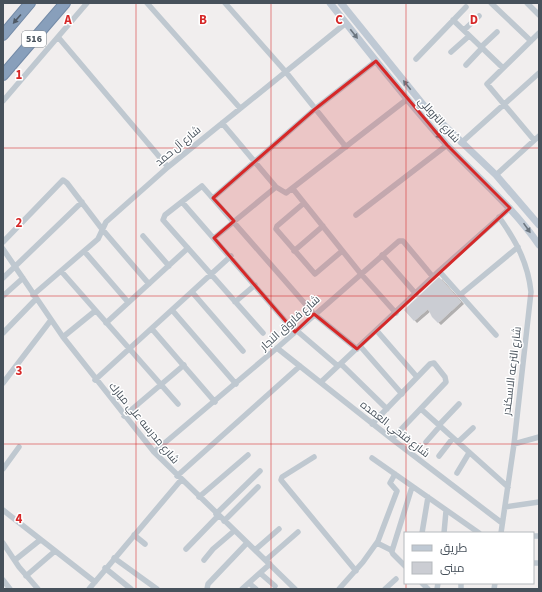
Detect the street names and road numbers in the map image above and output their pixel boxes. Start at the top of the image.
road number: 516 [22,31,46,47]
street label: شارع التروللي [414,94,464,147]
street label: شارع آل حمد [152,122,204,170]
street label: شارع فاروق النجار [256,292,323,355]
street label: شارع الترعه الاسكندر [499,326,525,417]
street label: شارع مدرسه علي مبارك [105,379,183,468]
street label: شارع فتحي العمده [356,397,433,462]

